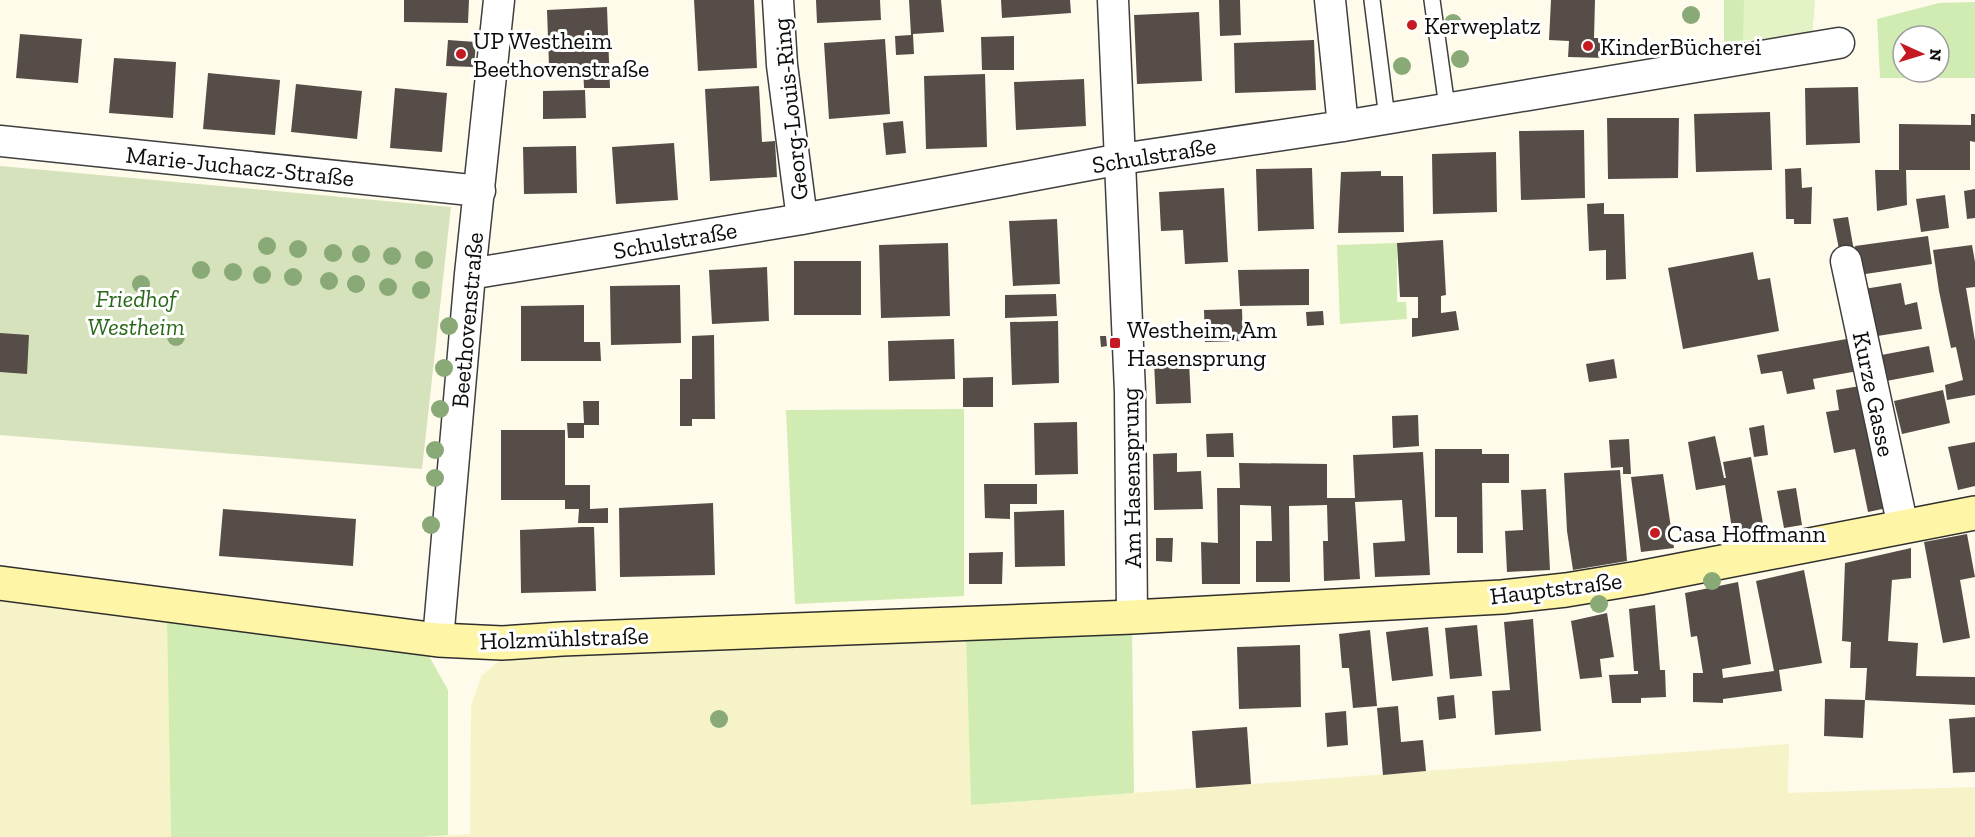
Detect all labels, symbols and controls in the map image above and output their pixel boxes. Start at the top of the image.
place label: Kerweplatz [1424,11,1541,40]
street label: Georg-Louis-Ring [766,16,814,202]
marker: Kerweplatz [1405,18,1419,32]
north arrow [1891,24,1951,84]
place label: UP Westheim Beethovenstraße [473,26,649,83]
place label: KinderBücherei [1600,32,1762,61]
marker: KinderBücherei [1581,39,1595,53]
marker: UP Westheim Beethovenstraße [454,47,468,61]
text: N [1926,48,1945,62]
street label: Schulstraße [1090,131,1218,179]
street label: Marie-Juchacz-Straße [124,140,356,192]
street label: Schulstraße [611,215,739,265]
street label: Beethovenstraße [445,231,489,409]
park label: Friedhof Westheim [87,284,185,341]
place label: Westheim, Am Hasensprung [1127,315,1277,372]
street label: Kurze Gasse [1847,329,1901,459]
marker: Westheim, Am Hasensprung [1108,336,1122,350]
street label: Am Hasensprung [1115,387,1147,569]
place label: Casa Hoffmann [1667,519,1826,548]
marker: Casa Hoffmann [1648,526,1662,540]
street label: Hauptstraße [1488,565,1624,611]
street label: Holzmühlstraße [479,621,649,655]

